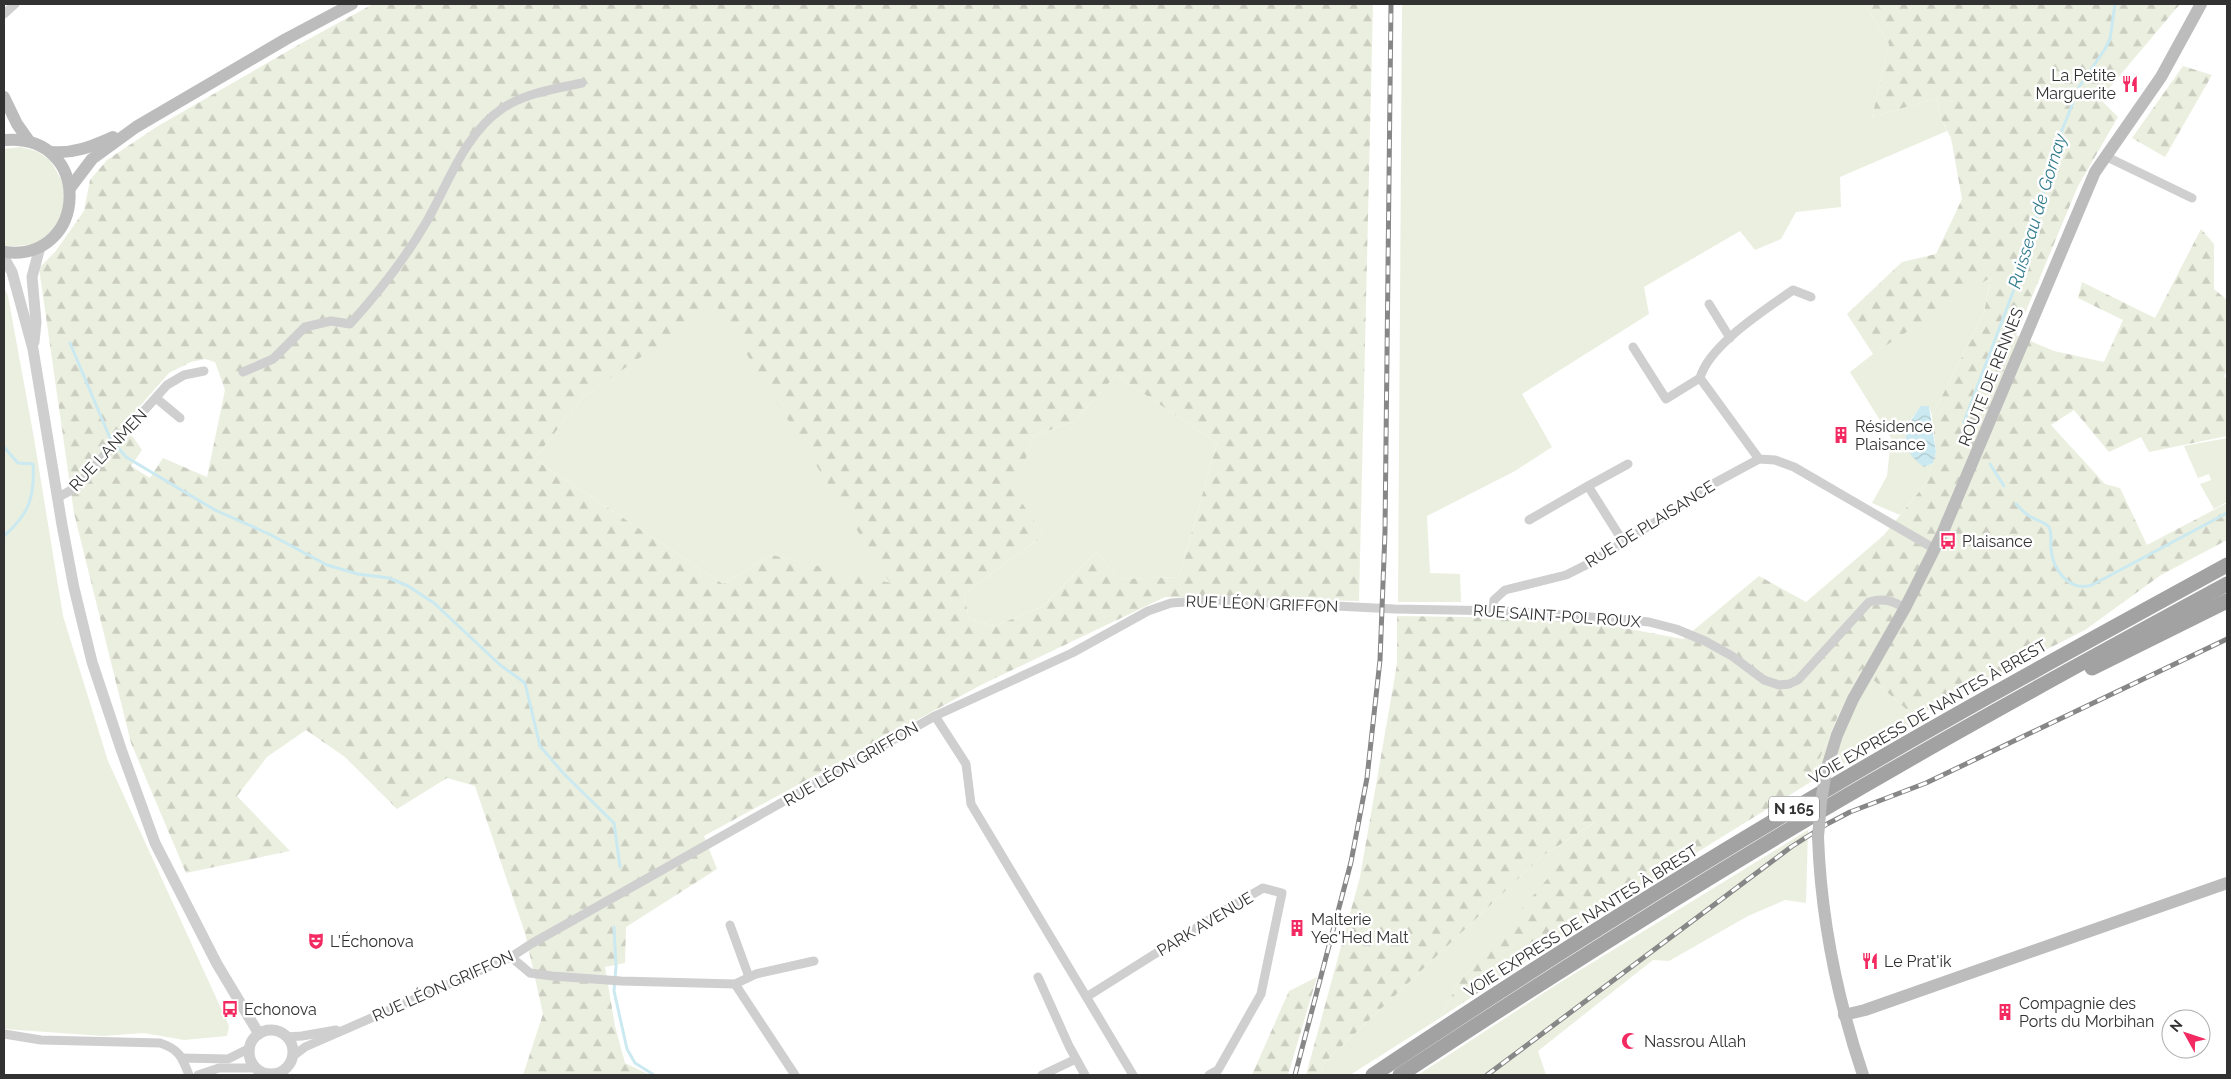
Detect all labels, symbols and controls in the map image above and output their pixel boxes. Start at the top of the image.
place label: La Petite Marguerite [2035,66,2116,103]
restaurant icon: La Petite Marguerite [2120,74,2140,94]
water label: Ruisseau de Gornay [2003,130,2071,291]
street label: ROUTE DE RENNES [1955,305,2028,449]
street label: RUE LANMEN [65,405,151,495]
place label: Résidence Plaisance [1855,417,1933,454]
building icon: Résidence Plaisance [1831,425,1851,445]
street label: RUE DE PLAISANCE [1582,476,1718,572]
bus stop icon: Plaisance [1938,531,1958,551]
place label: Plaisance [1962,532,2032,551]
street label: RUE LÉON GRIFFON [1185,591,1339,616]
street label: RUE SAINT-POL ROUX [1473,601,1642,631]
street label: VOIE EXPRESS DE NANTES À BREST [1805,635,2051,788]
street label: RUE LÉON GRIFFON [780,717,922,810]
road number: N 165 [1769,796,1819,822]
street label: VOIE EXPRESS DE NANTES À BREST [1460,840,1701,1001]
street label: PARK AVENUE [1153,888,1257,960]
place label: Malterie Yec'Hed Malt [1311,910,1409,947]
building icon: Malterie Yec'Hed Malt [1287,918,1307,938]
theatre icon: L'Échonova [306,931,326,951]
place label: L'Échonova [330,931,414,951]
street label: RUE LÉON GRIFFON [369,945,517,1026]
restaurant icon: Le Prat'ik [1860,951,1880,971]
place label: Le Prat'ik [1884,952,1952,971]
place label: Compagnie des Ports du Morbihan [2019,994,2154,1031]
bus stop icon: Echonova [220,999,240,1019]
place label: Echonova [244,1000,317,1019]
building icon: Compagnie des Ports du Morbihan [1995,1002,2015,1022]
north arrow [2161,1009,2211,1059]
text: N [2166,1016,2186,1035]
mosque icon: Nassrou Allah [1620,1031,1640,1051]
place label: Nassrou Allah [1644,1032,1746,1051]

